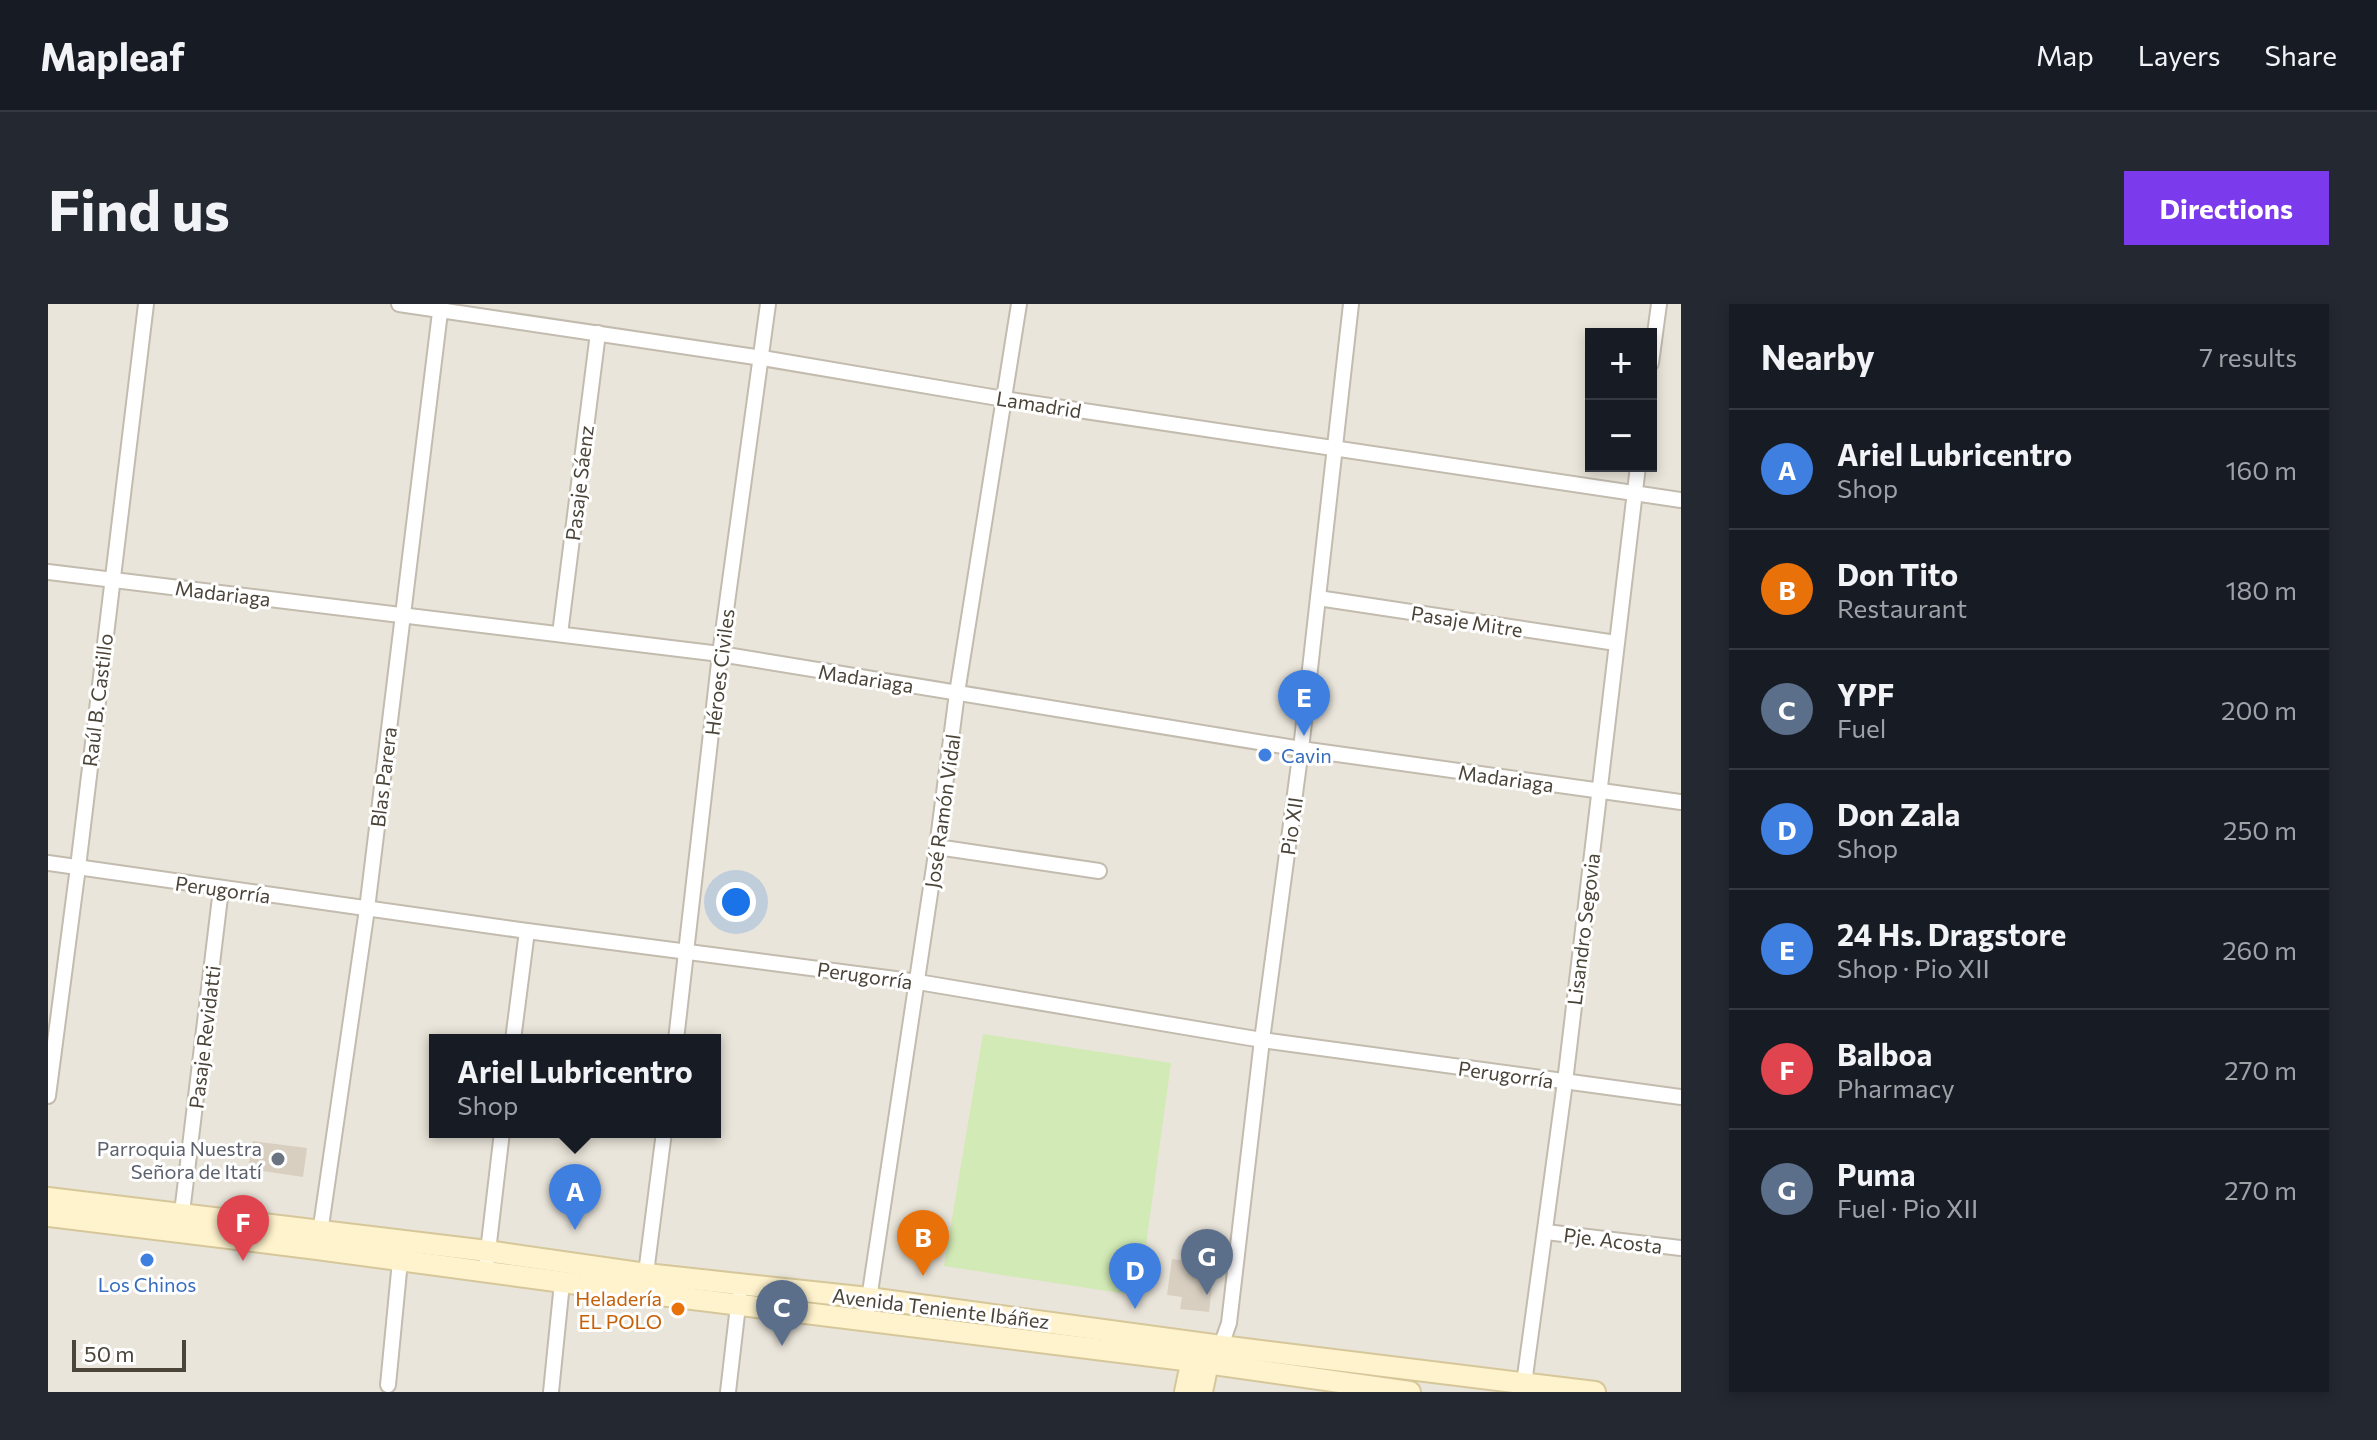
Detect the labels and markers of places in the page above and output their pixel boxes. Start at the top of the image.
pin: E [1278,670,1330,736]
place label: Cavin [1281,743,1332,767]
marker: Cavin [1256,746,1274,764]
place label: Parroquia Nuestra Señora de Itatí [97,1136,263,1183]
marker: Parroquia Nuestra Señora de Itatí [269,1150,287,1168]
pin: A [549,1164,601,1230]
pin: F [217,1195,269,1261]
pin: B [897,1210,949,1276]
pin: G [1181,1229,1233,1295]
pin: D [1109,1243,1161,1309]
marker: Los Chinos [138,1251,156,1269]
place label: Los Chinos [98,1272,196,1296]
pin: C [756,1280,808,1346]
place label: Heladería EL POLO [575,1286,662,1333]
marker: Heladería EL POLO [669,1300,687,1318]

